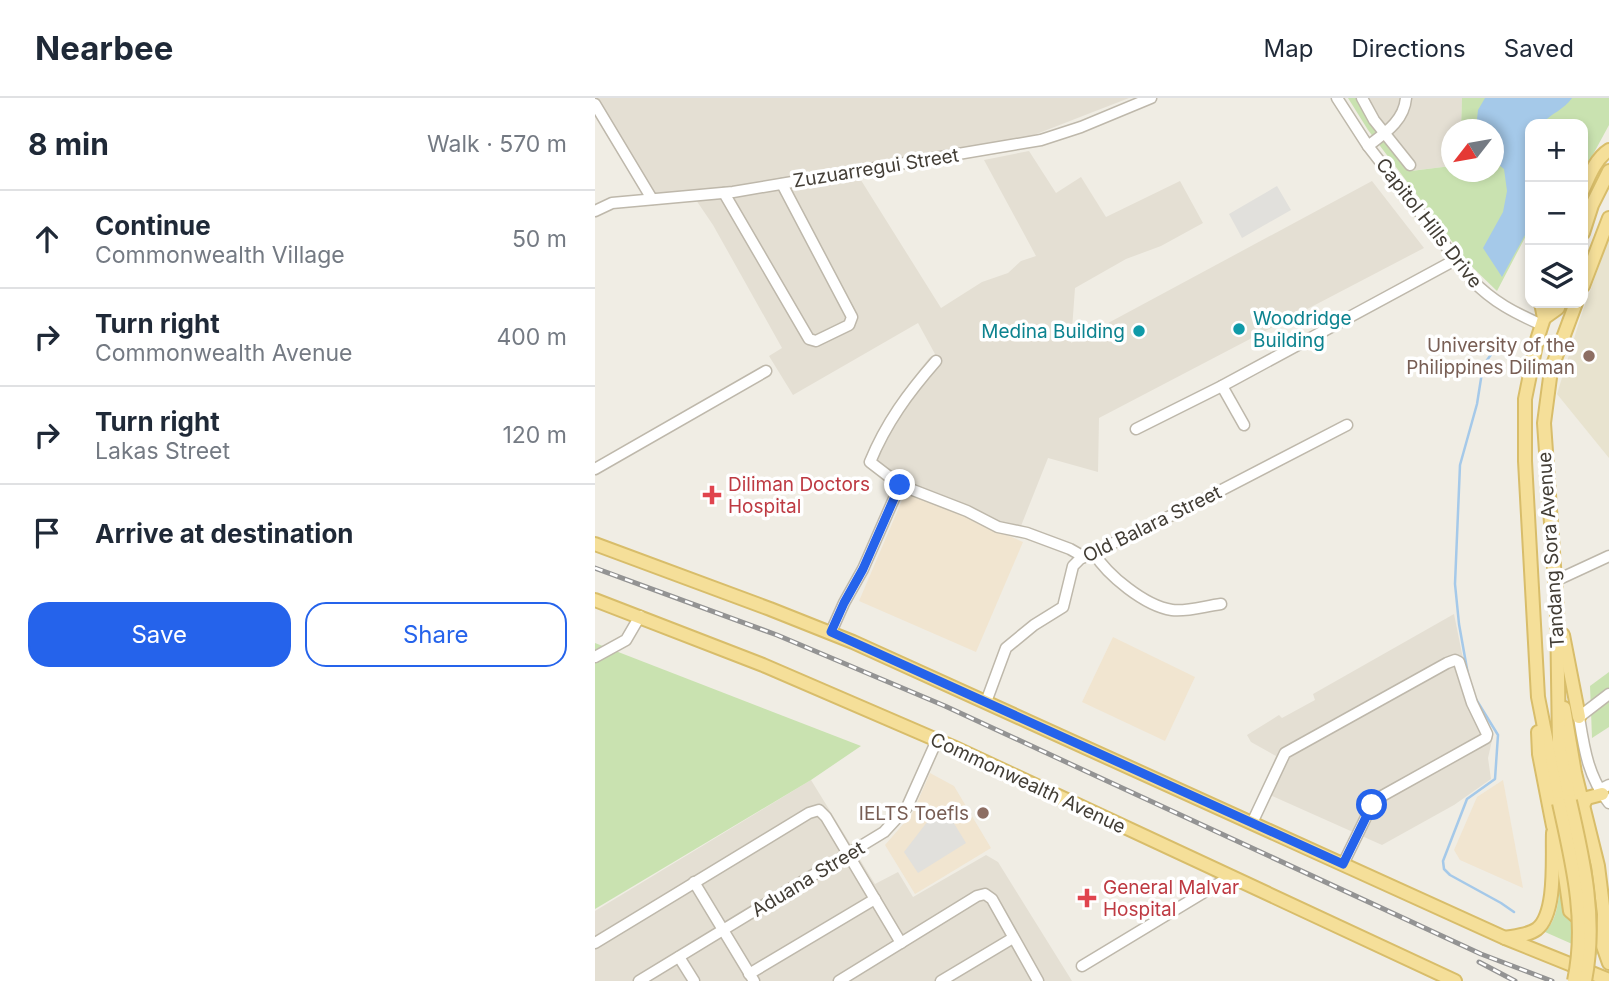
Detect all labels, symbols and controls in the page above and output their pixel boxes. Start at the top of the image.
text: Nearbee [35,28,173,68]
text: Map [1264,34,1313,63]
text: Directions [1351,34,1466,63]
text: Saved [1504,34,1574,63]
north arrow [1441,119,1504,182]
map controls [1525,119,1588,308]
button: + [1525,119,1588,182]
text: 8 min [28,126,109,162]
text: Walk · 570 m [427,130,567,158]
street label: Zuzuarregui Street [792,144,960,192]
street label: Capitol Hills Drive [1371,153,1487,293]
button: − [1525,182,1588,245]
text: Continue [95,210,211,241]
icon: ahead [28,220,66,258]
text: 50 m [512,225,567,253]
text: Commonwealth Village [95,241,345,269]
button: layers [1525,245,1588,308]
place label: Woodridge Building [1253,307,1352,352]
text: Turn right [95,308,220,339]
icon: right [28,318,66,356]
place label: Medina Building [981,320,1125,343]
marker: Woodridge Building [1231,321,1247,337]
text: 400 m [497,323,567,351]
marker: Medina Building [1131,323,1147,339]
place label: University of the Philippines Diliman [1406,334,1575,379]
text: Commonwealth Avenue [95,339,353,367]
marker: University of the Philippines Diliman [1581,348,1597,364]
text: Turn right [95,406,220,437]
icon: right [28,416,66,454]
text: 120 m [502,421,567,449]
text: Lakas Street [95,437,230,465]
street label: Tandang Sora Avenue [1533,451,1569,649]
route end [884,469,915,500]
place label: Diliman Doctors Hospital [728,473,870,518]
street label: Old Balara Street [1079,481,1225,567]
marker: Diliman Doctors Hospital [702,485,722,505]
icon: arrive [28,514,66,552]
text: Arrive at destination [95,518,354,549]
button: Save [28,602,291,667]
button: Share [305,602,567,667]
street label: Commonwealth Avenue [927,728,1129,838]
route start [1356,789,1387,820]
place label: IELTS Toefls [859,802,969,825]
marker: IELTS Toefls [975,805,991,821]
street label: Aduana Street [747,836,869,922]
place label: General Malvar Hospital [1103,876,1239,921]
marker: General Malvar Hospital [1077,888,1097,908]

